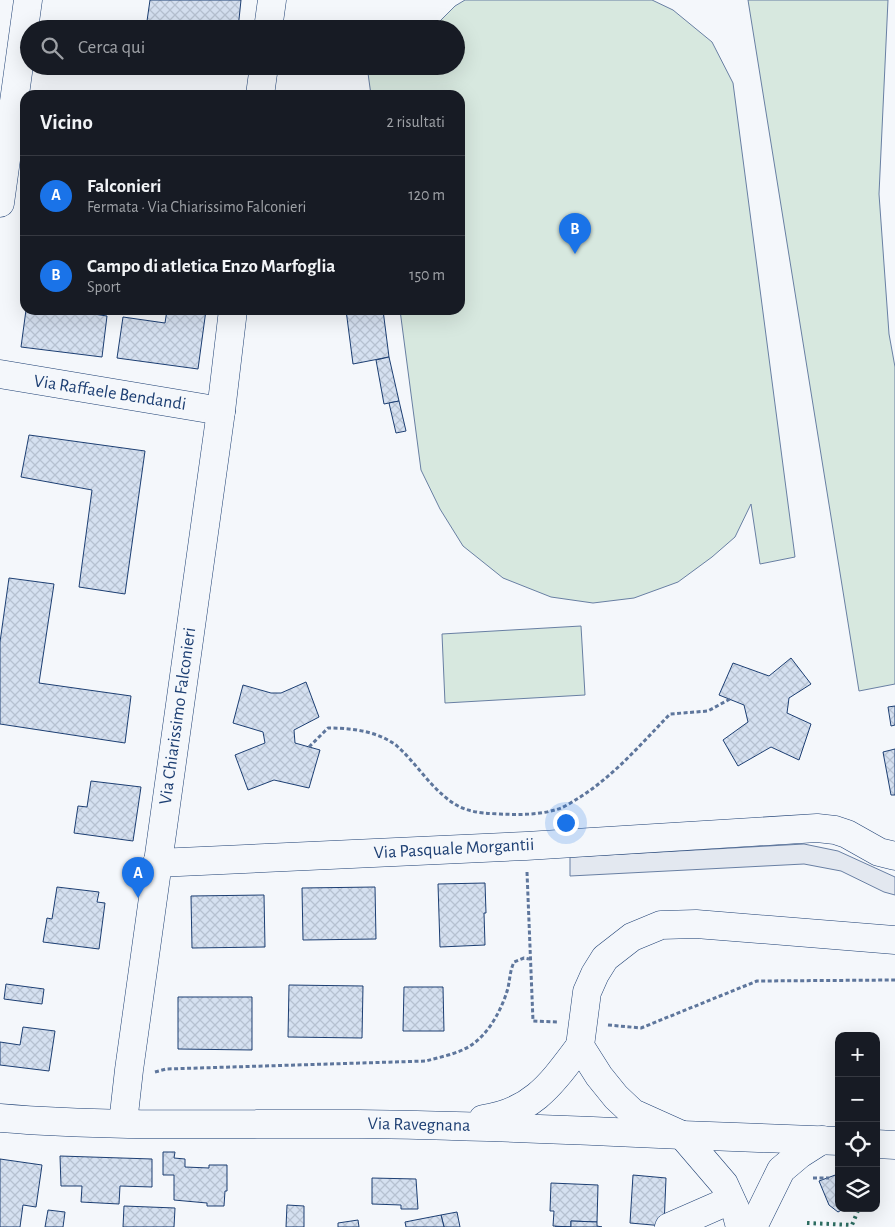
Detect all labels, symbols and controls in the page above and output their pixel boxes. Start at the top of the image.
search box [20,20,465,75]
icon: search [38,34,66,62]
text: Cerca qui [78,38,145,57]
text: Vicino [40,112,93,133]
text: 2 risultati [387,114,445,130]
text: Falconieri [87,177,161,196]
text: A [51,187,61,203]
text: 120 m [408,187,445,203]
text: Fermata · Via Chiarissimo Falconieri [87,199,307,215]
pin: B [559,213,591,254]
text: Campo di atletica Enzo Marfoglia [87,257,335,276]
text: B [51,267,61,283]
text: 150 m [409,267,445,283]
text: Sport [87,279,121,295]
street label: Via Raffaele Bendandi [32,372,188,414]
street label: Via Chiarissimo Falconieri [157,626,199,806]
your location [553,810,579,836]
street label: Via Pasquale Morgantii [373,836,535,862]
pin: A [122,857,154,898]
map controls [835,1032,880,1212]
button: + [835,1032,880,1077]
button: − [835,1077,880,1122]
street label: Via Ravegnana [367,1115,471,1135]
button: locate [835,1122,880,1167]
button: layers [835,1167,880,1212]

